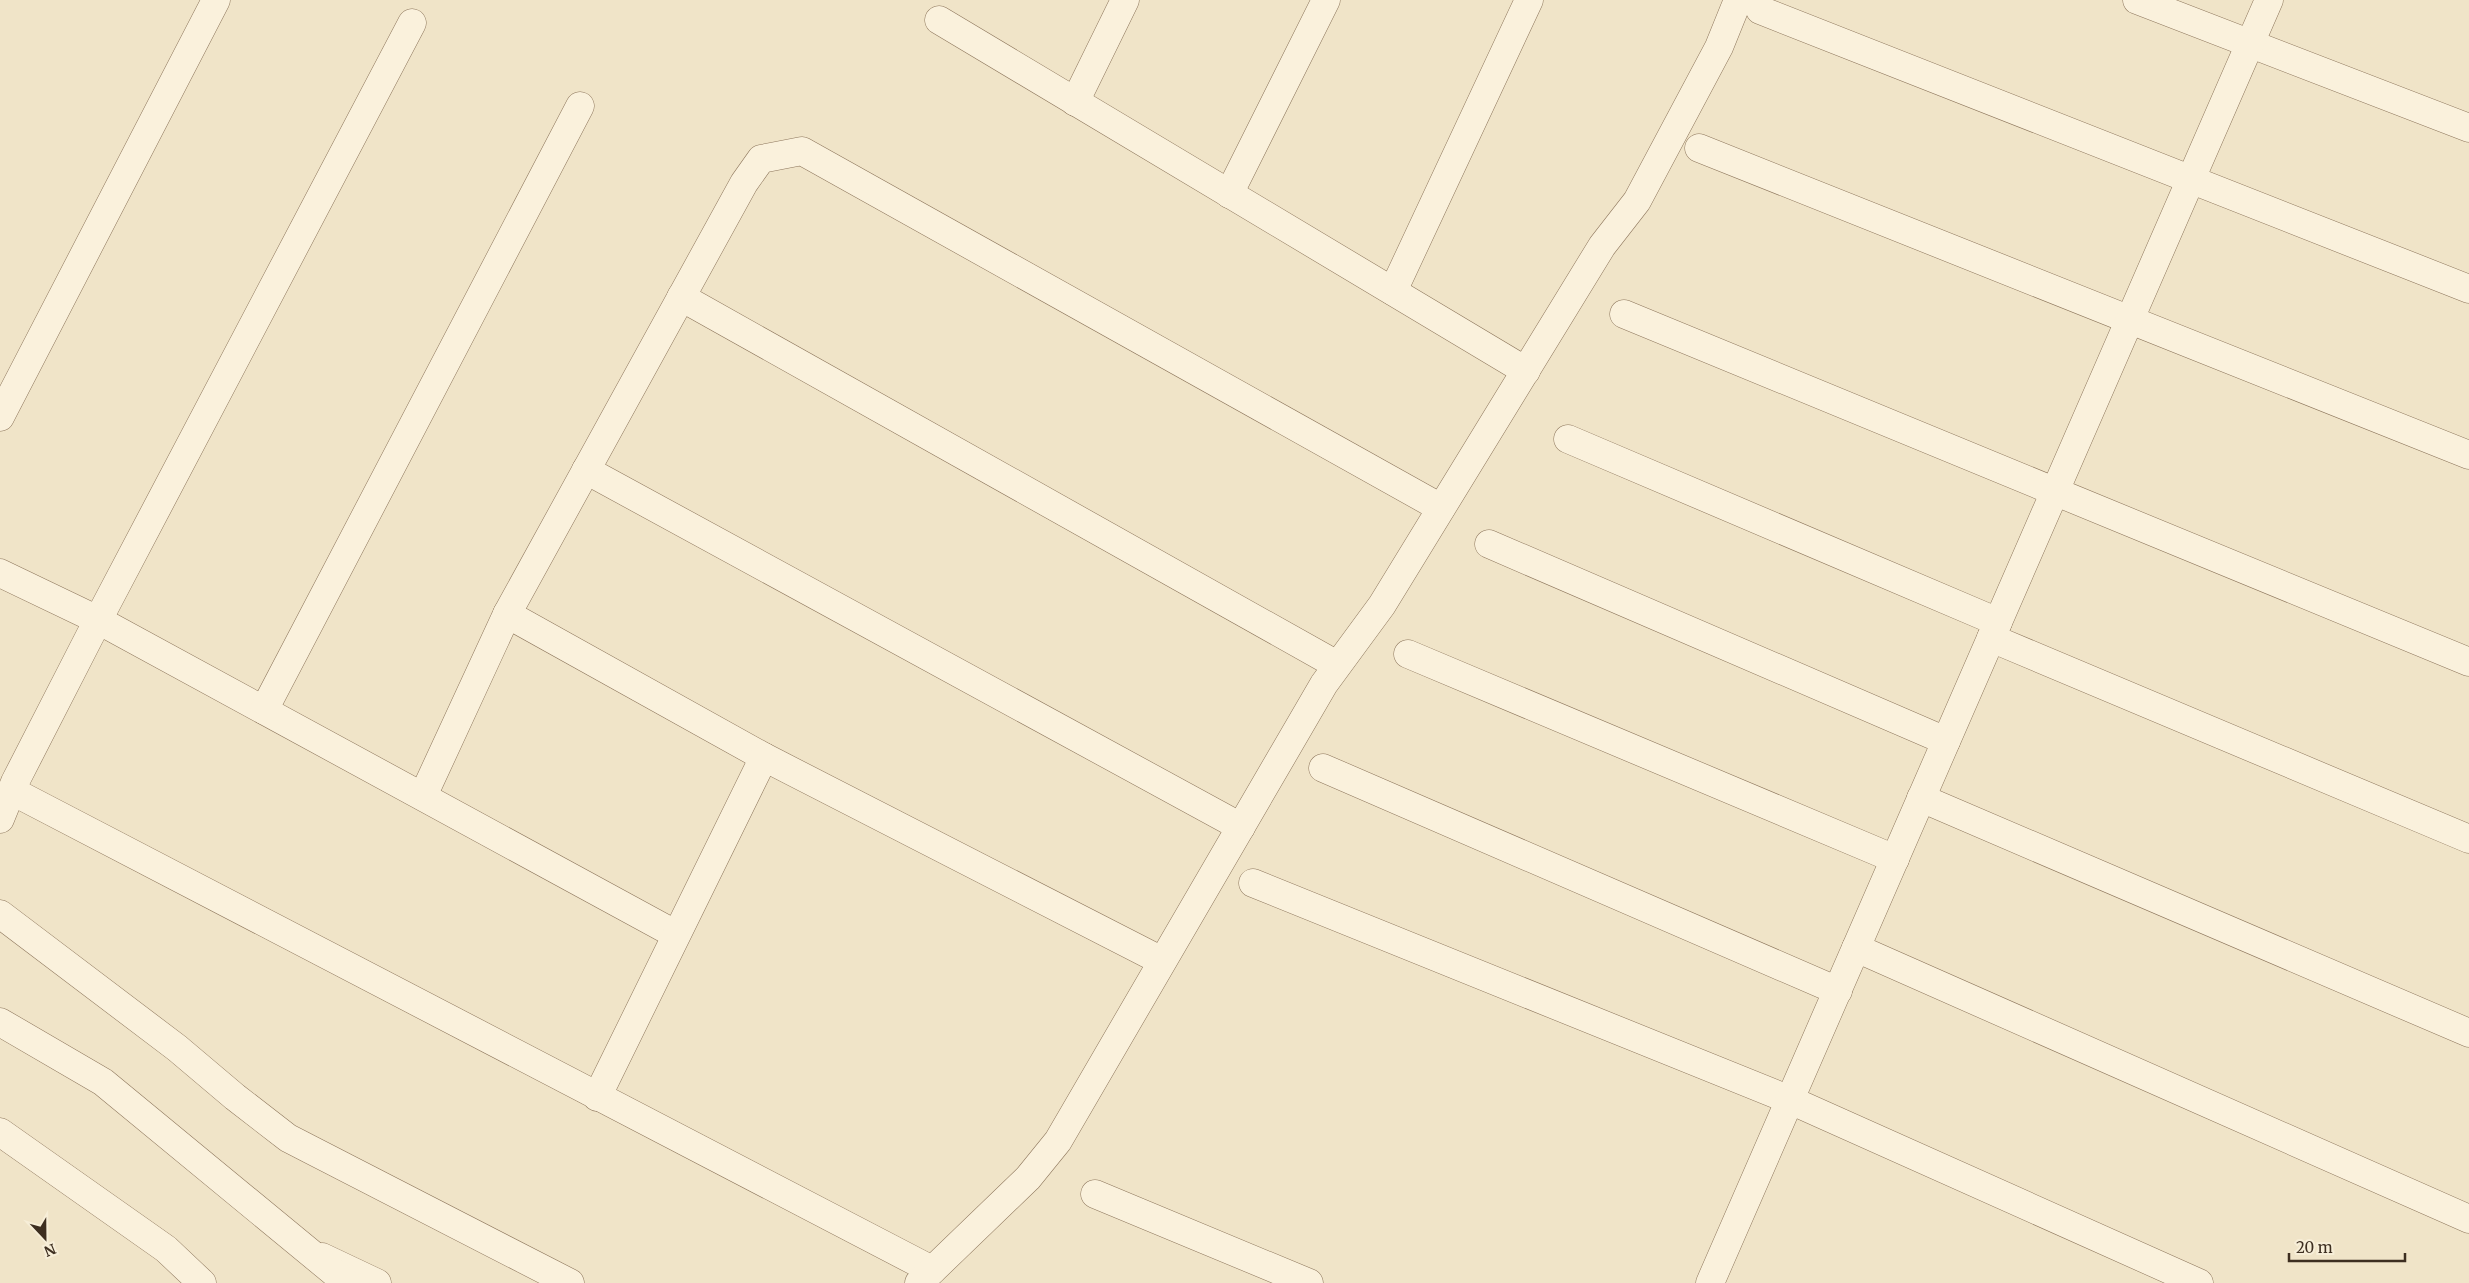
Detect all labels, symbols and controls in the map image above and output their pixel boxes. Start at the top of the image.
north arrow [20,1213,70,1263]
scale bar [2289,1230,2405,1262]
text: 20 m [2296,1238,2333,1257]
text: N [41,1240,58,1260]

